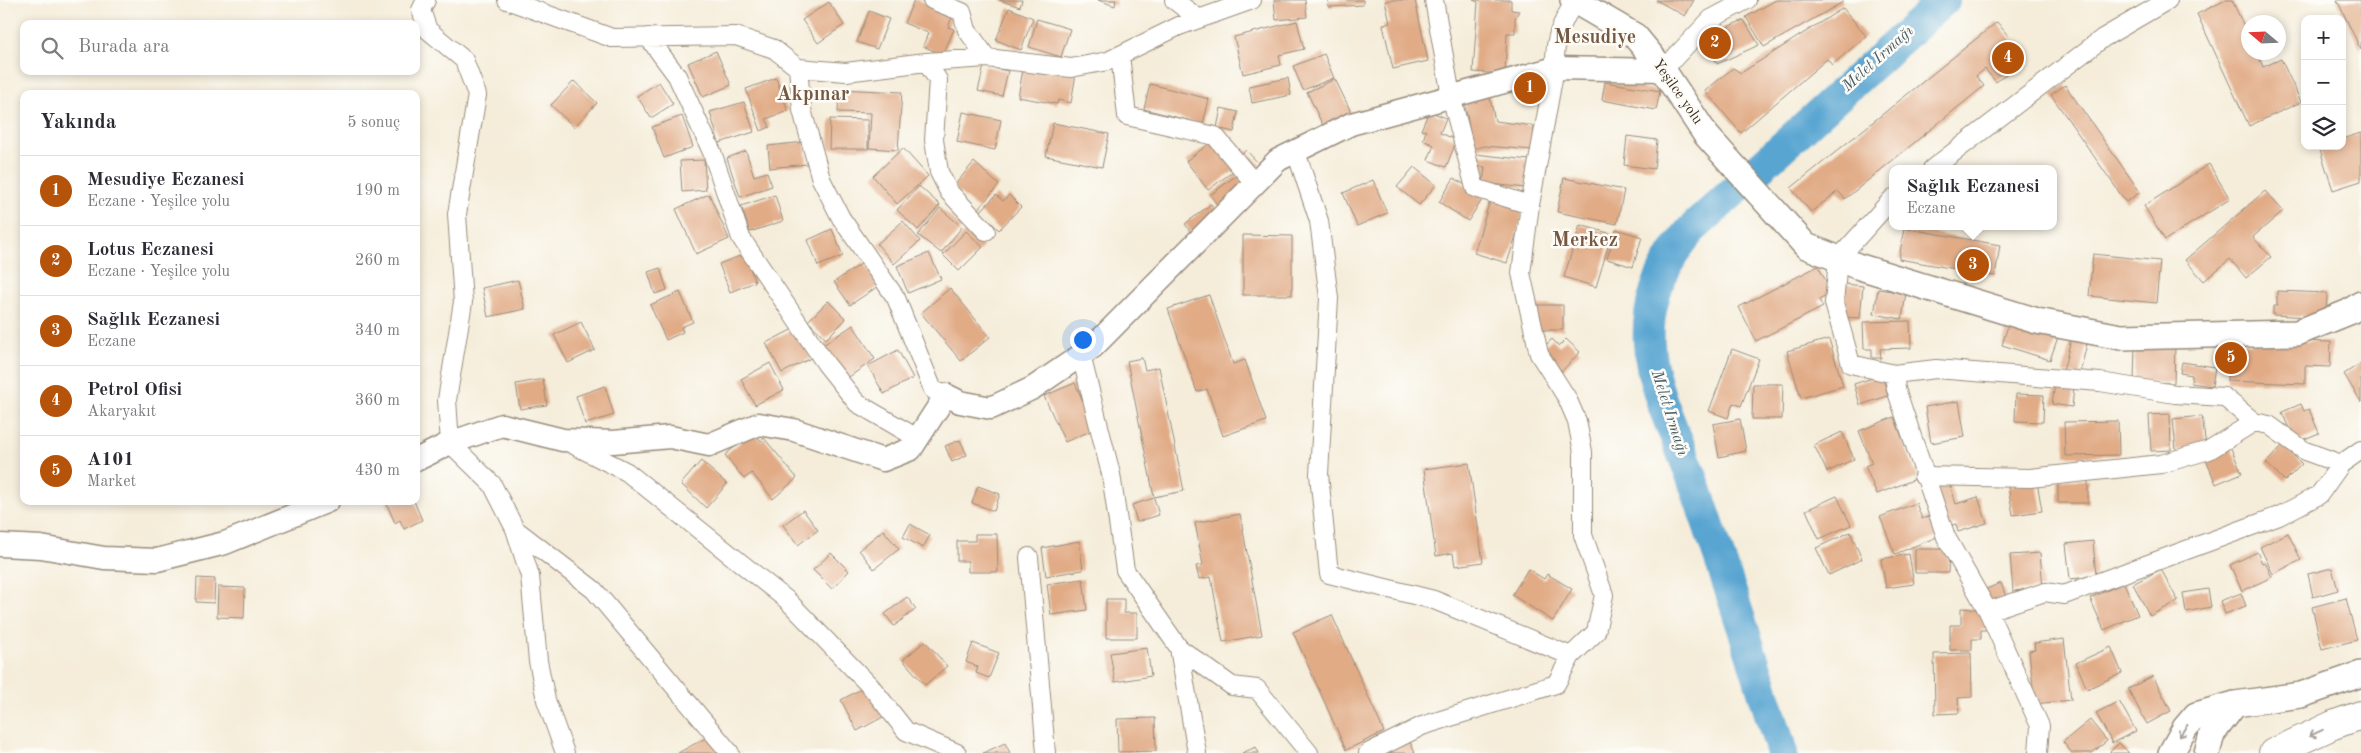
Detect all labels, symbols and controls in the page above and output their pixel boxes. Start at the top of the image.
north arrow [2241,15,2286,60]
map controls [2301,15,2346,150]
button: + [2301,15,2346,60]
search box [20,20,420,75]
water label: Melet Irmağı [1839,23,1917,96]
pin: 2 [1699,24,1731,62]
district label: Mesudiye [1554,28,1636,48]
icon: search [38,34,66,62]
text: Burada ara [78,38,170,57]
pin: 4 [1992,39,2024,77]
street label: Yeşilce yolu [1649,57,1705,127]
button: − [2301,60,2346,105]
pin: 1 [1514,69,1546,107]
district label: Akpınar [776,85,850,105]
button: layers [2301,105,2346,150]
text: Yakında [40,112,116,133]
text: 5 sonuç [347,115,400,131]
popup [1889,165,2057,230]
text: Mesudiye Eczanesi [87,171,244,190]
text: Sağlık Eczanesi [1906,178,2040,197]
text: 1 [51,183,61,199]
text: 190 m [355,183,400,199]
text: Eczane · Yeşilce yolu [87,194,230,210]
text: Eczane [1906,201,1955,217]
district label: Merkez [1552,231,1618,251]
text: Lotus Eczanesi [87,241,214,260]
pin: 3 [1957,246,1989,284]
text: 2 [51,253,61,269]
text: 260 m [355,253,400,269]
text: Eczane · Yeşilce yolu [87,264,230,280]
text: Sağlık Eczanesi [87,311,220,330]
text: 3 [51,323,61,339]
text: 340 m [355,323,400,339]
your location [1070,327,1096,353]
text: Eczane [87,334,136,350]
pin: 5 [2215,339,2247,377]
water label: Melet Irmağı [1647,367,1690,458]
text: Petrol Ofisi [87,381,182,400]
text: 4 [51,393,61,409]
text: 360 m [355,393,400,409]
text: Akaryakıt [87,404,156,420]
text: A101 [87,451,134,470]
text: 5 [51,463,61,479]
text: 430 m [355,463,400,479]
text: Market [87,474,136,490]
one-way arrow [2178,724,2188,738]
one-way arrow [2309,728,2324,738]

